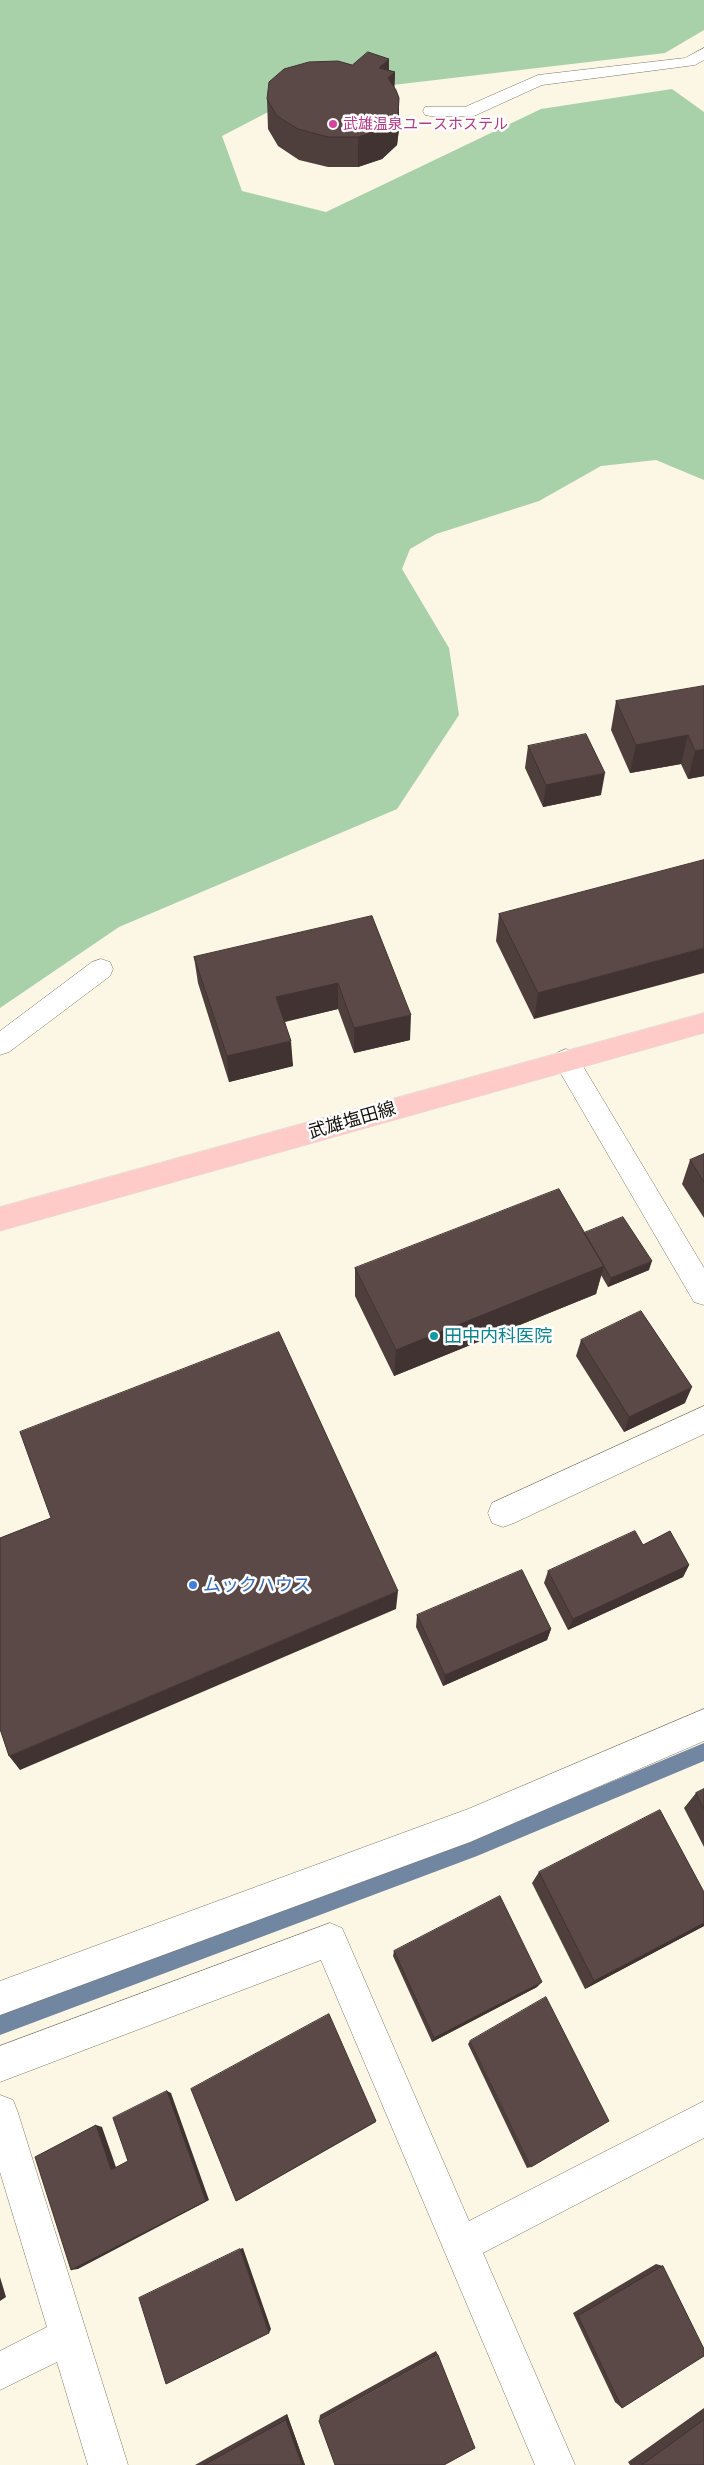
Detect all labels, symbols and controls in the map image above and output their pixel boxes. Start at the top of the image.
place label: 武雄温泉ユースホステル [343,115,508,133]
marker: 武雄温泉ユースホステル [327,118,339,130]
street label: 武雄塩田線 [306,1097,398,1143]
place label: 田中内科医院 [444,1325,552,1347]
marker: 田中内科医院 [428,1330,440,1342]
place label: ムックハウス [203,1574,311,1596]
marker: ムックハウス [187,1579,199,1591]

